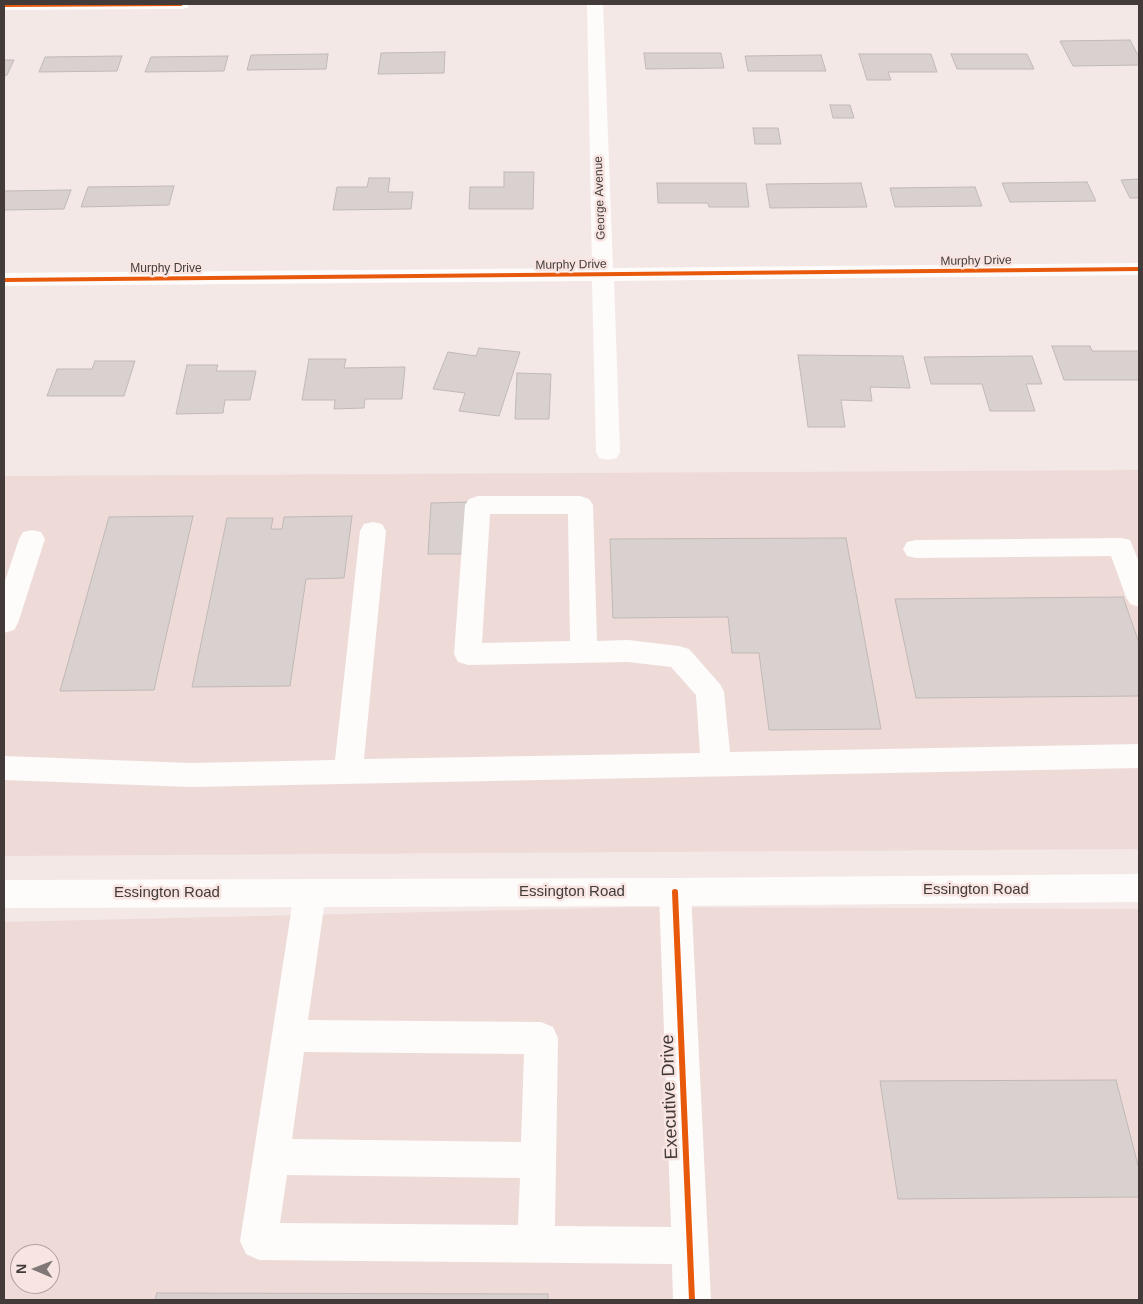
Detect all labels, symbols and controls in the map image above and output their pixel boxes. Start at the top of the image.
street label: George Avenue [591,156,609,240]
street label: Murphy Drive [940,253,1012,269]
street label: Murphy Drive [535,257,607,273]
street label: Murphy Drive [130,262,202,276]
street label: Essington Road [923,881,1029,899]
street label: Essington Road [519,883,625,901]
street label: Essington Road [114,884,220,902]
street label: Executive Drive [657,1034,683,1160]
north arrow [10,1244,60,1294]
text: N [13,1264,29,1274]

